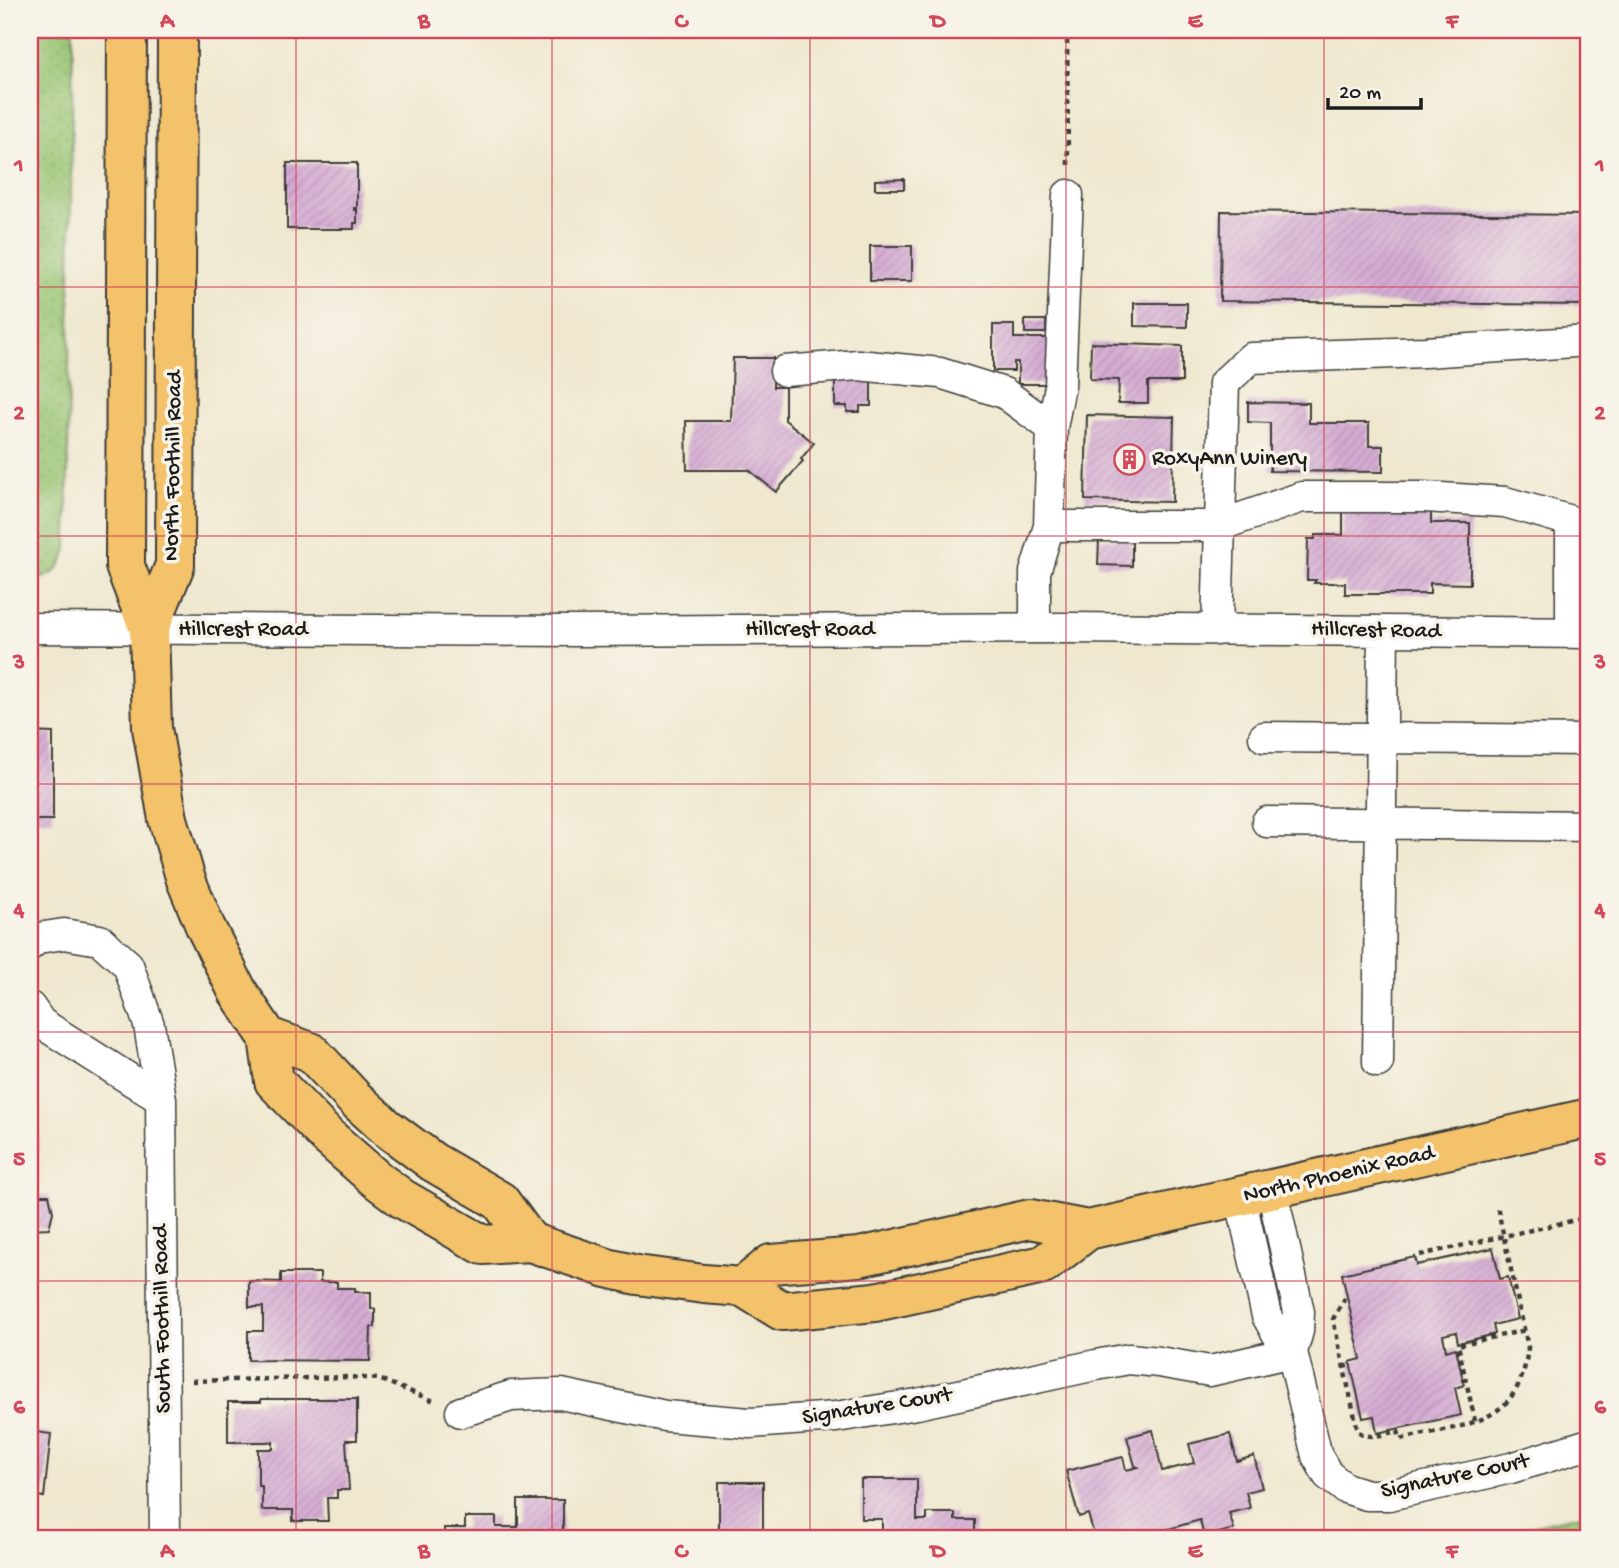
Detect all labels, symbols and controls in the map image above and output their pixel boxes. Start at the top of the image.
text: A [159,9,175,36]
text: B [417,9,431,36]
text: C [675,9,690,36]
text: D [929,9,947,36]
text: E [1188,9,1204,36]
text: F [1445,9,1460,36]
scale bar [1328,66,1421,110]
text: 20 m [1339,82,1381,107]
text: 1 [13,153,24,180]
text: 1 [1594,153,1605,180]
street label: North Foothill Road [159,369,189,561]
text: 2 [13,401,25,428]
text: 2 [1594,401,1606,428]
building icon: RoxyAnn Winery [1112,442,1146,476]
place label: RoxyAnn Winery [1152,446,1307,473]
street label: Hillcrest Road [1311,616,1443,646]
street label: Hillcrest Road [178,617,309,644]
street label: Hillcrest Road [745,617,876,644]
text: 3 [12,650,25,677]
text: 3 [1593,650,1606,677]
text: 4 [13,898,25,925]
text: 4 [1594,898,1606,925]
street label: North Phoenix Road [1241,1140,1438,1210]
text: 5 [13,1147,25,1174]
text: 5 [1594,1147,1606,1174]
street label: South Foothill Road [148,1223,178,1414]
street label: Signature Court [800,1382,955,1432]
text: 6 [13,1395,26,1422]
text: 6 [1594,1395,1607,1422]
street label: Signature Court [1378,1448,1533,1506]
text: A [159,1539,175,1566]
text: B [417,1539,431,1566]
text: C [675,1539,690,1566]
text: D [929,1539,947,1566]
text: E [1188,1539,1204,1566]
text: F [1445,1539,1460,1566]

